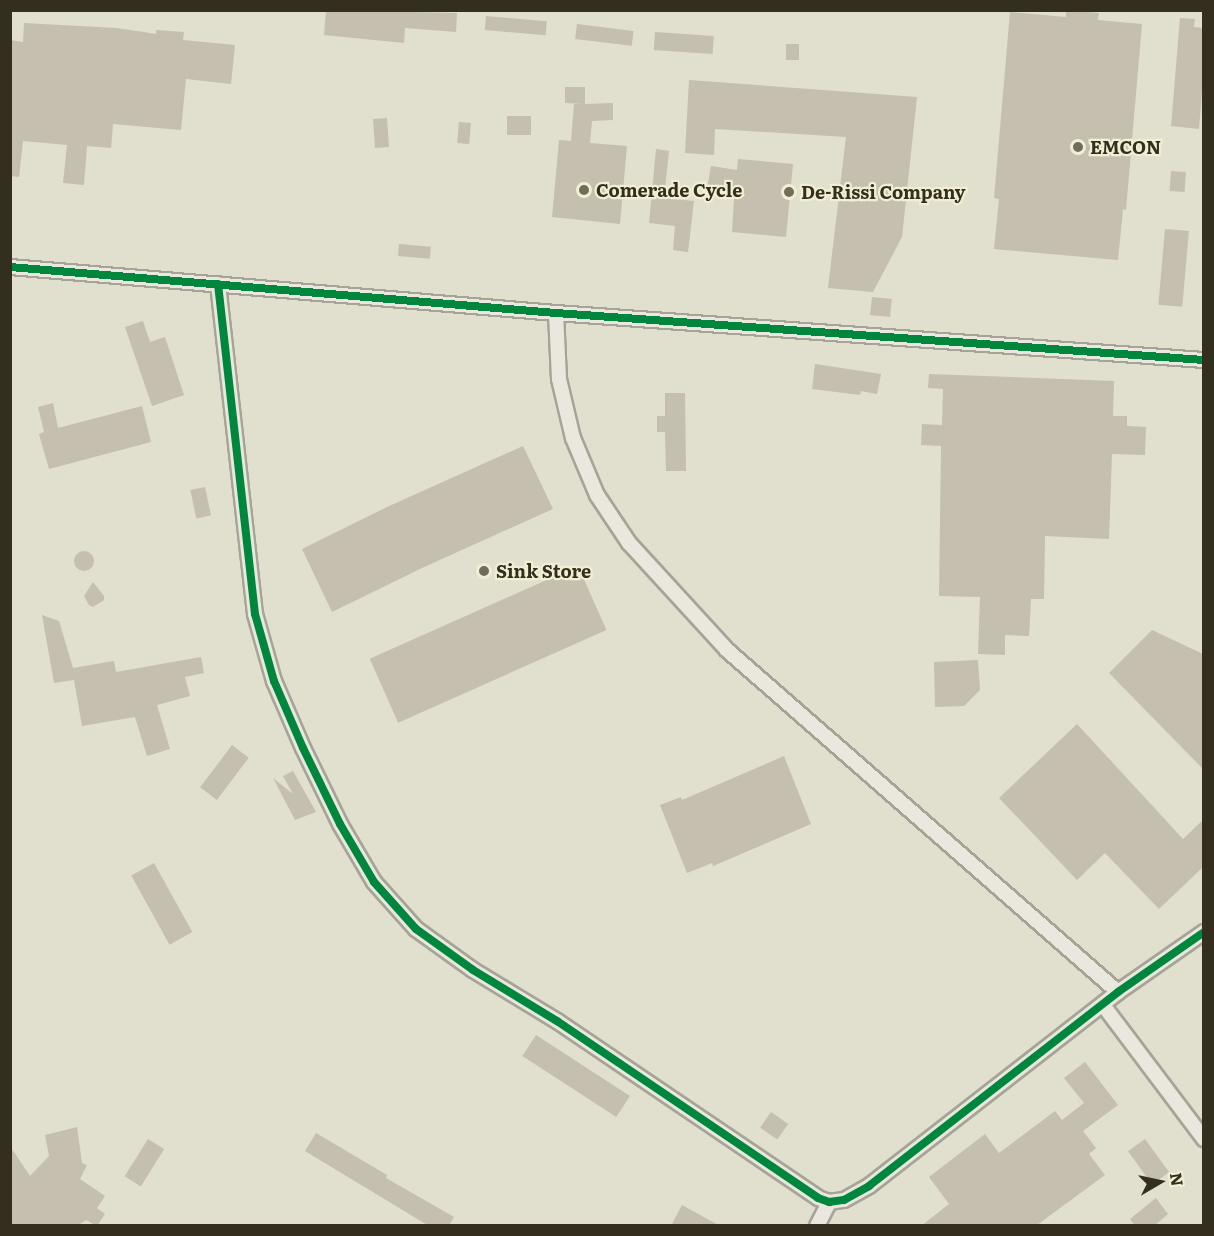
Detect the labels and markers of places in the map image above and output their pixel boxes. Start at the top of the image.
place label: EMCON [1090,136,1161,158]
marker: EMCON [1071,140,1085,154]
place label: Comerade Cycle [596,179,742,201]
place label: De-Rissi Company [801,181,965,203]
marker: Comerade Cycle [577,183,591,197]
marker: De-Rissi Company [782,185,796,199]
place label: Sink Store [496,560,591,582]
marker: Sink Store [477,564,491,578]

